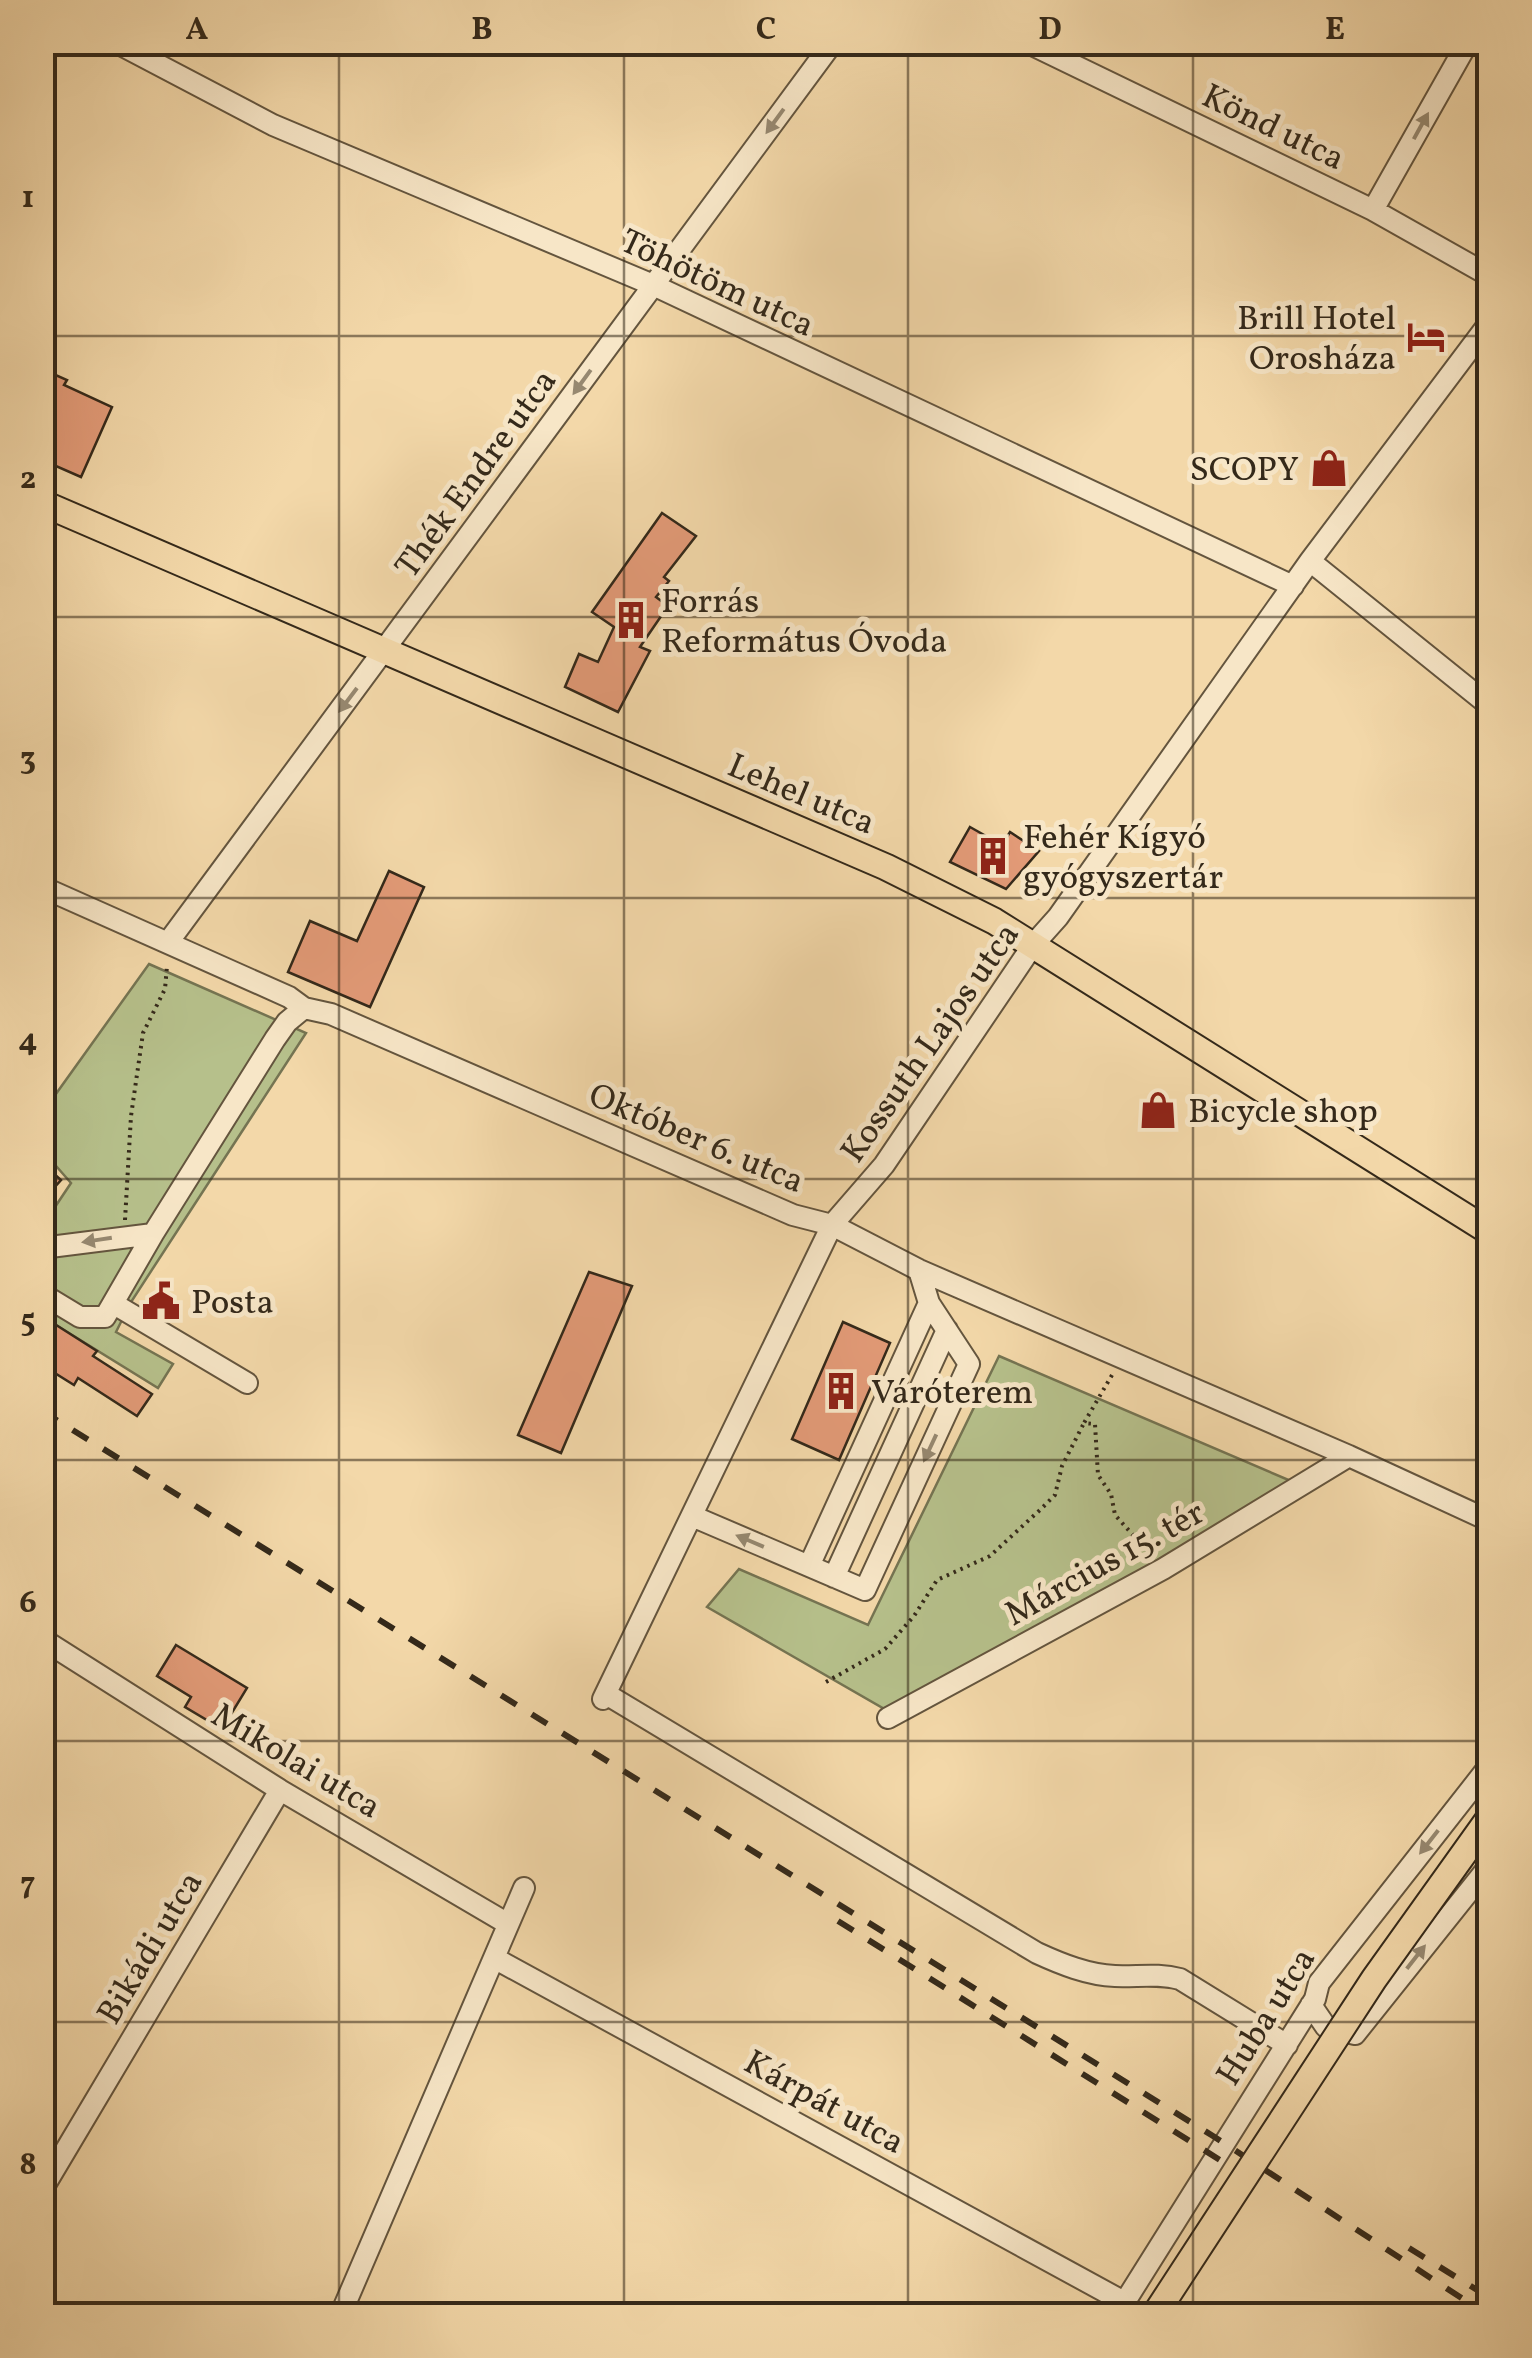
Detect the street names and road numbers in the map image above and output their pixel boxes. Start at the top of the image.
street label: Könd utca [1193,74,1352,184]
street label: Töhötöm utca [612,219,822,351]
street label: Thék Endre utca [385,360,570,589]
street label: Lehel utca [720,743,882,848]
street label: Kossuth Lajos utca [831,914,1032,1173]
street label: Október 6. utca [581,1073,811,1207]
street label: Március 15. tér [997,1490,1214,1639]
street label: Mikolai utca [202,1693,389,1832]
street label: Bikádi utca [87,1863,216,2034]
street label: Huba utca [1206,1939,1329,2096]
street label: Kárpát utca [735,2040,913,2167]

